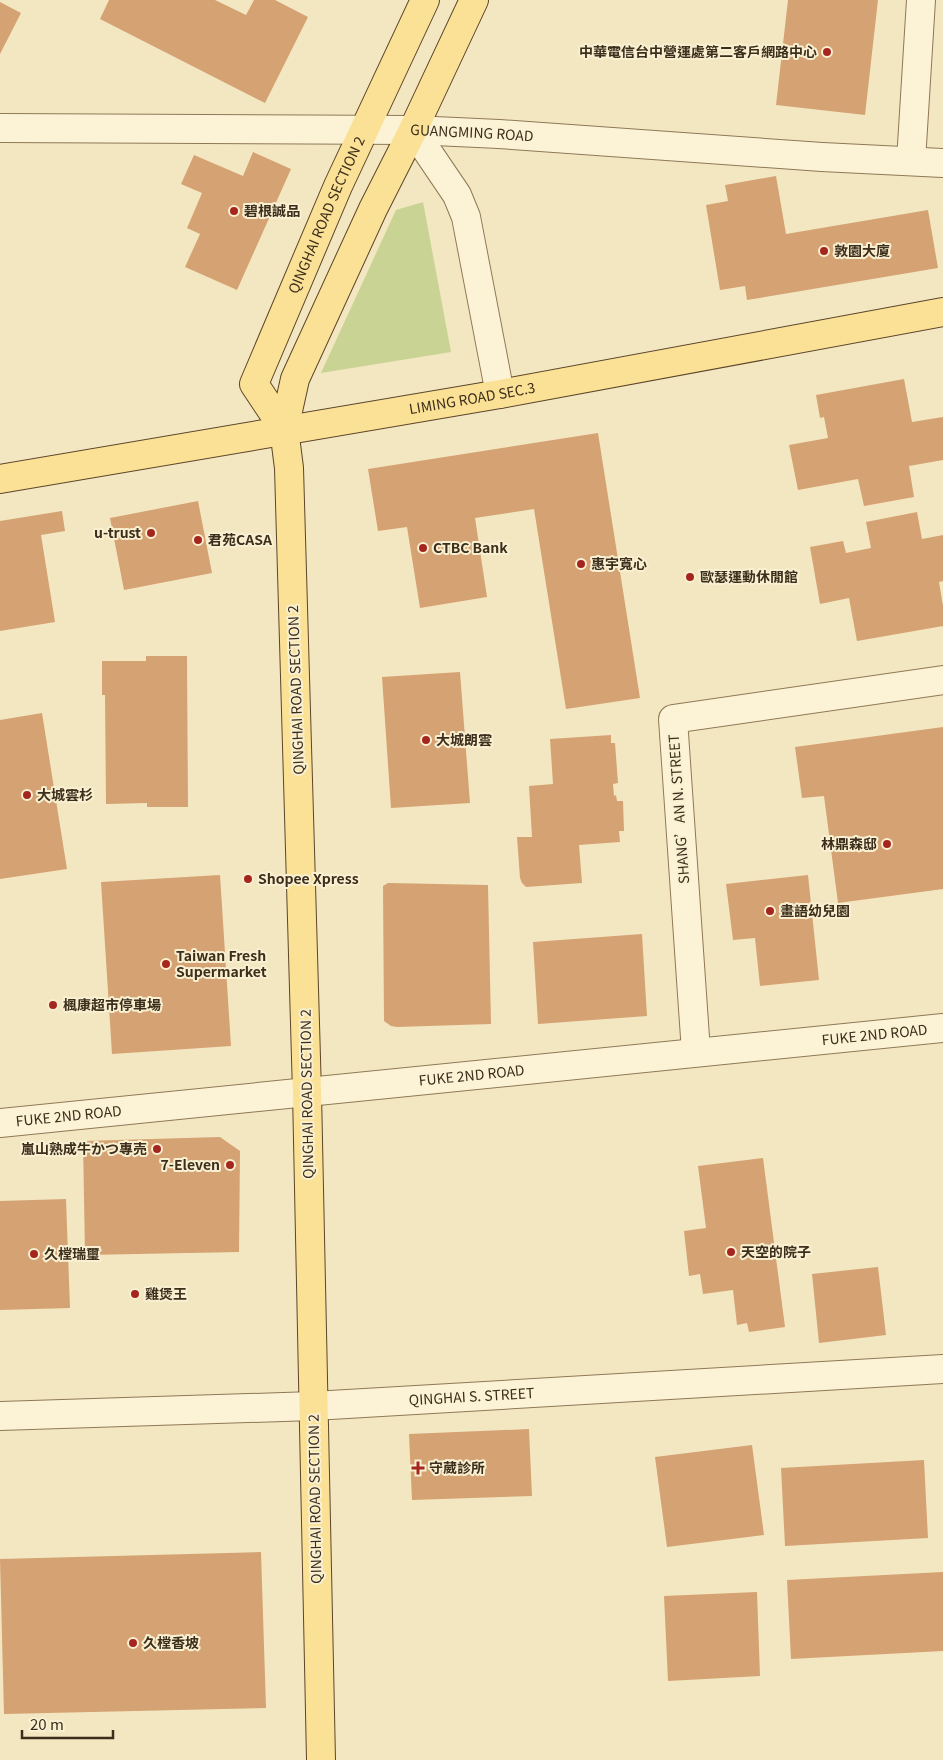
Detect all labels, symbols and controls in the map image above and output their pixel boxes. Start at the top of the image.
place label: 中華電信台中營運處第二客戶網路中心 [579,41,817,61]
marker: 中華電信台中營運處第二客戶網路中心 [821,46,833,58]
street label: GUANGMING ROAD [410,119,534,145]
street label: QINGHAI ROAD SECTION 2 [283,132,369,296]
place label: 碧根誠品 [244,200,300,220]
marker: 碧根誠品 [228,205,240,217]
place label: 敦園大廈 [834,240,890,260]
marker: 敦園大廈 [818,245,830,257]
street label: LIMING ROAD SEC.3 [407,377,537,418]
place label: u-trust [94,522,141,542]
marker: u-trust [145,527,157,539]
place label: 君苑CASA [208,529,273,549]
marker: 君苑CASA [192,534,204,546]
place label: CTBC Bank [433,537,508,557]
marker: CTBC Bank [417,542,429,554]
place label: 惠宇寬心 [591,553,647,573]
marker: 惠宇寬心 [575,558,587,570]
place label: 歐瑟運動休閒館 [700,566,798,586]
marker: 歐瑟運動休閒館 [684,571,696,583]
street label: QINGHAI ROAD SECTION 2 [282,605,308,775]
place label: 大城朗雲 [436,729,492,749]
marker: 大城朗雲 [420,734,432,746]
street label: SHANG’AN N. STREET [663,734,693,885]
place label: 大城雲杉 [37,784,93,804]
marker: 大城雲杉 [21,789,33,801]
place label: 林鼎森邸 [821,833,877,853]
marker: 林鼎森邸 [881,838,893,850]
place label: Shopee Xpress [258,868,359,888]
marker: Shopee Xpress [242,873,254,885]
place label: 畫語幼兒園 [780,900,850,920]
marker: 畫語幼兒園 [764,905,776,917]
place label: Taiwan Fresh Supermarket [176,945,267,981]
marker: Taiwan Fresh Supermarket [160,958,172,970]
place label: 楓康超市停車場 [63,994,161,1014]
marker: 楓康超市停車場 [47,999,59,1011]
street label: QINGHAI ROAD SECTION 2 [295,1009,317,1179]
street label: FUKE 2ND ROAD [821,1019,928,1049]
street label: FUKE 2ND ROAD [418,1059,525,1090]
street label: FUKE 2ND ROAD [15,1100,122,1130]
place label: 嵐山熟成牛かつ專売 [21,1138,147,1158]
marker: 嵐山熟成牛かつ專売 [151,1143,163,1155]
place label: 7-Eleven [161,1154,220,1174]
marker: 7-Eleven [224,1159,236,1171]
place label: 天空的院子 [741,1241,811,1261]
place label: 久樘瑞璽 [44,1243,100,1263]
marker: 天空的院子 [725,1246,737,1258]
marker: 久樘瑞璽 [28,1248,40,1260]
place label: 雞煲王 [145,1283,187,1303]
marker: 雞煲王 [129,1288,141,1300]
street label: QINGHAI S. STREET [408,1382,535,1409]
street label: QINGHAI ROAD SECTION 2 [303,1414,325,1584]
place label: 守葳診所 [429,1457,485,1477]
marker: 守葳診所 [411,1461,425,1475]
place label: 久樘香坡 [143,1632,199,1652]
marker: 久樘香坡 [127,1637,139,1649]
scale bar [22,1708,114,1740]
text: 20 m [30,1713,64,1734]

